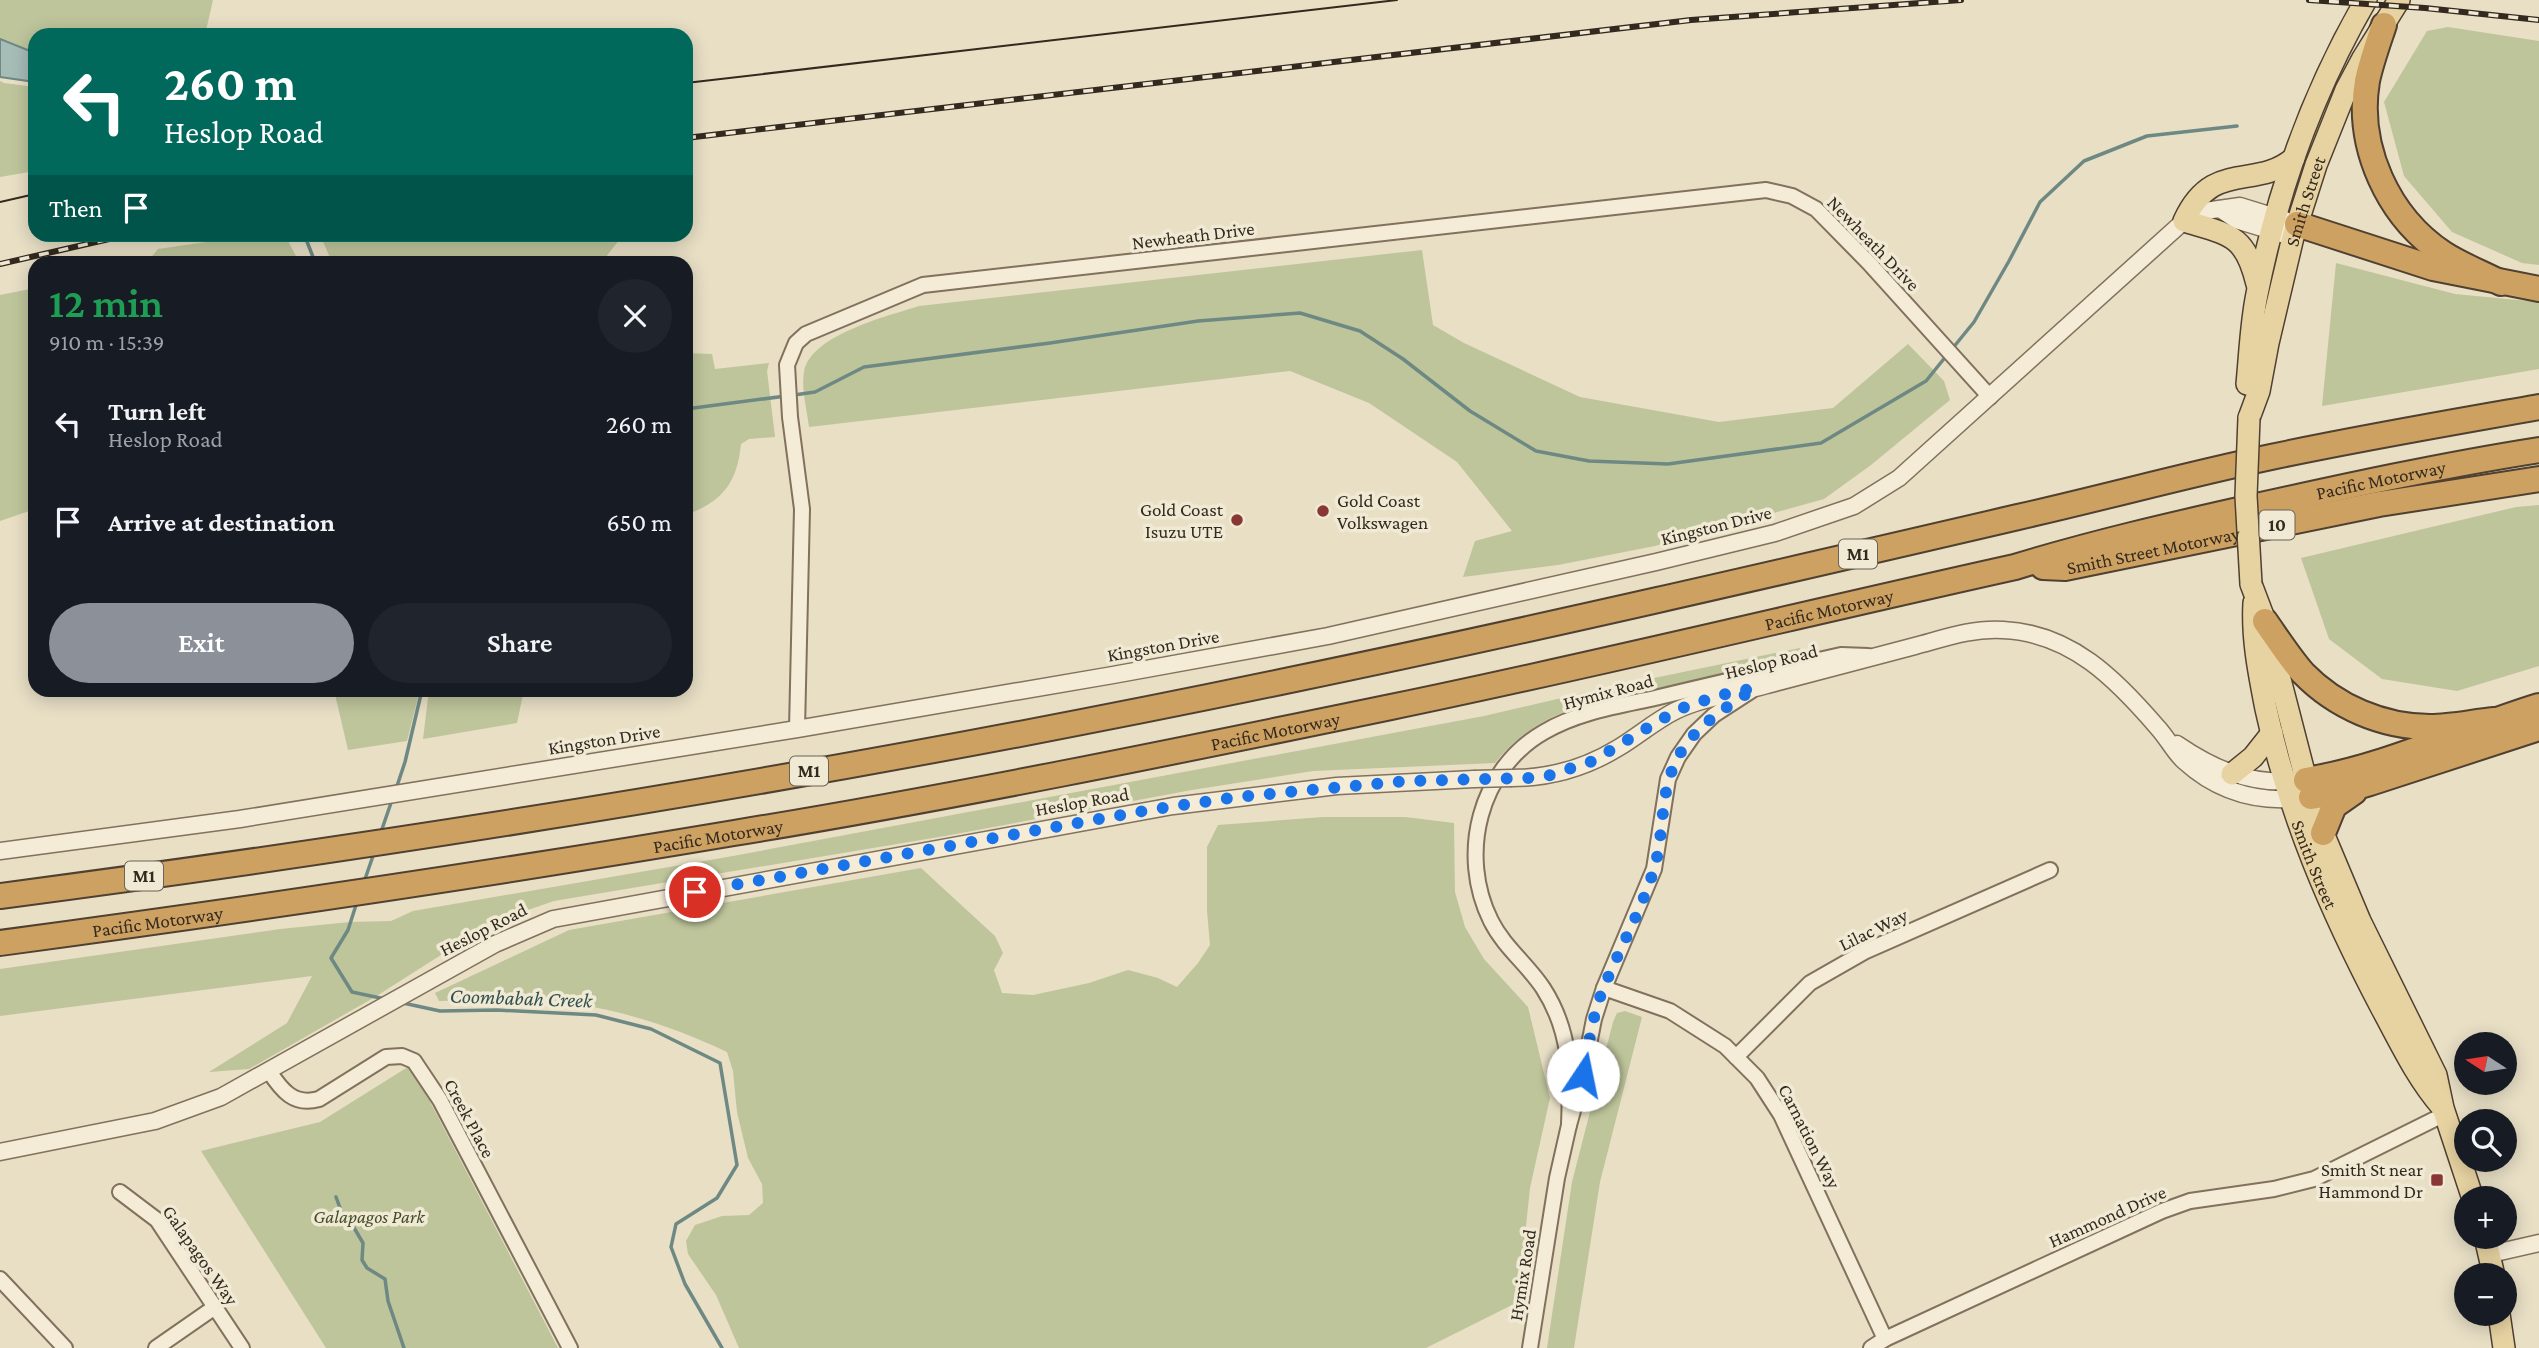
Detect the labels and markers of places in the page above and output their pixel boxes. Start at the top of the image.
place label: Gold Coast Volkswagen [1337,490,1428,533]
place label: Gold Coast Isuzu UTE [1140,499,1224,542]
marker: Gold Coast Volkswagen [1315,503,1331,519]
marker: Gold Coast Isuzu UTE [1229,512,1245,528]
pin [665,862,725,922]
place label: Smith St near Hammond Dr [2319,1159,2423,1202]
marker: Smith St near Hammond Dr [2429,1172,2445,1188]

